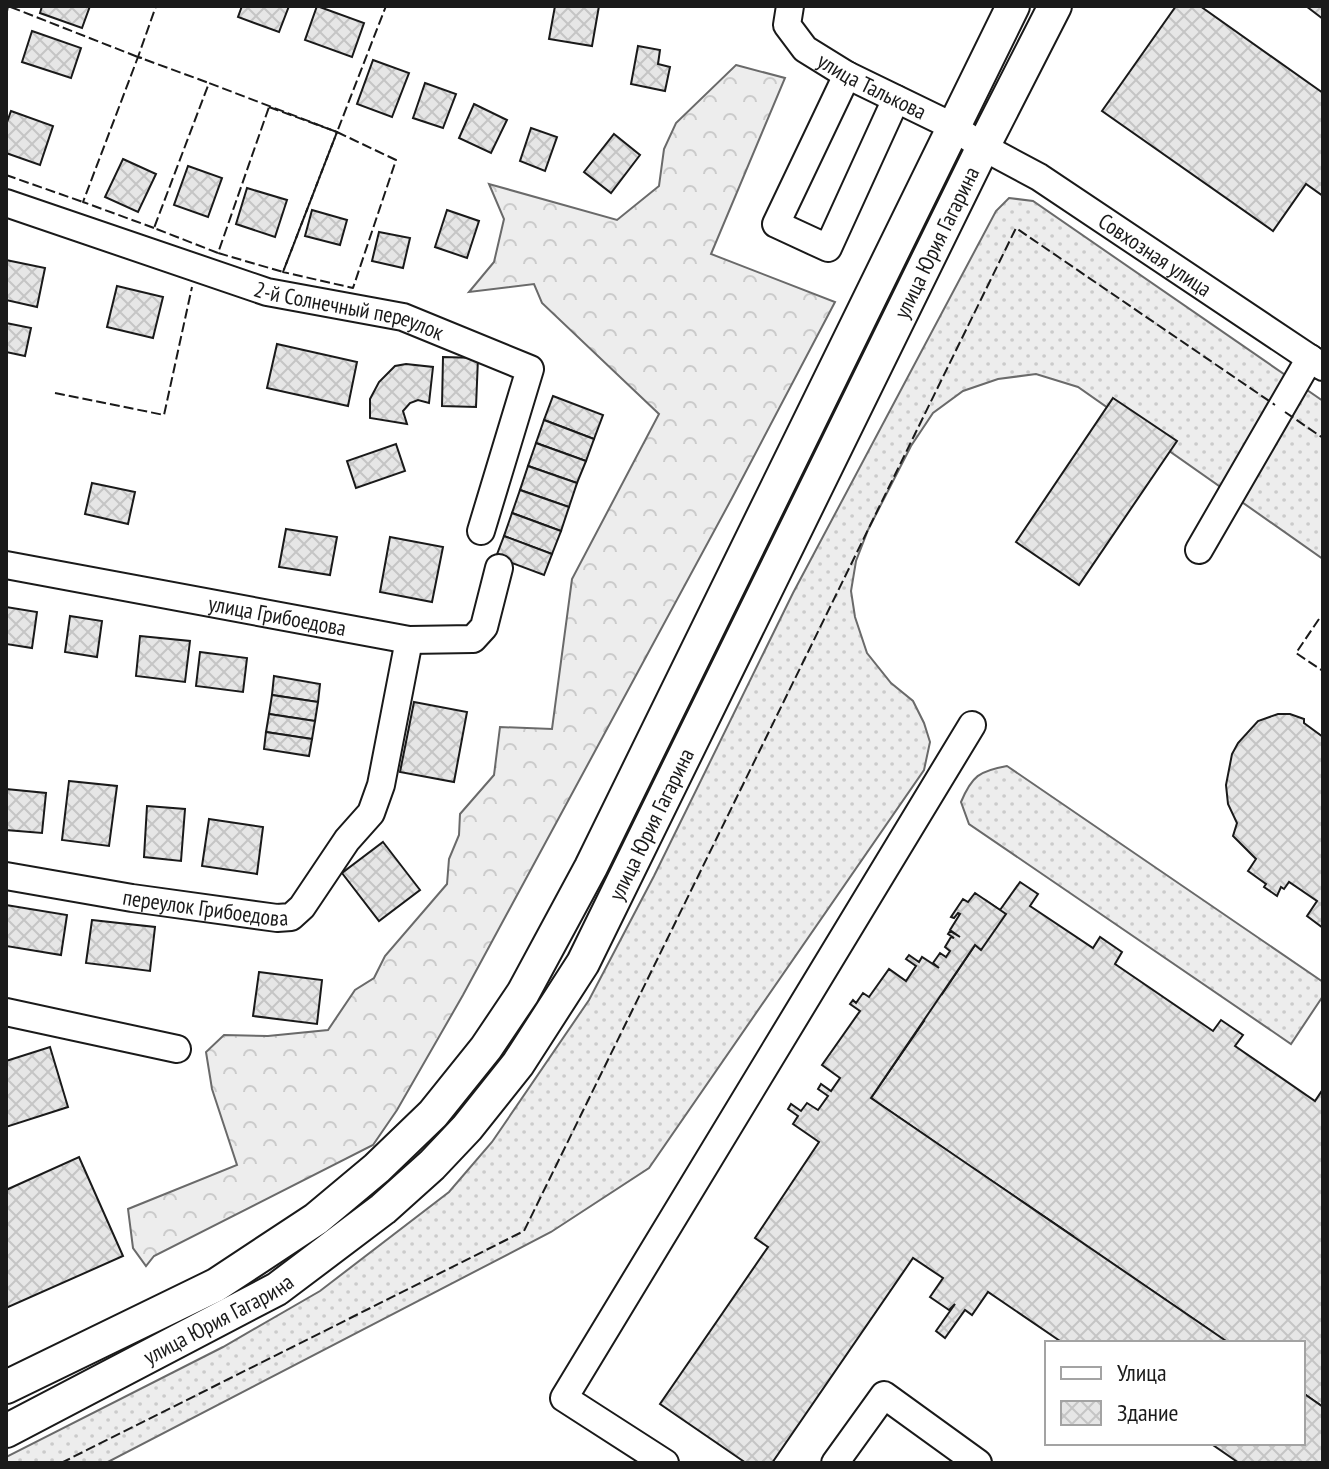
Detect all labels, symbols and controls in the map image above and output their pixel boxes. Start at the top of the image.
street label: улица Талькова [812,46,931,125]
street label: улица Юрия Гагарина [887,162,985,323]
street label: Совхозная улица [1093,207,1217,303]
street label: 2-й Солнечный переулок [251,275,448,346]
street label: улица Грибоедова [206,589,349,642]
street label: улица Юрия Гагарина [602,744,700,905]
street label: переулок Грибоедова [121,883,289,932]
street label: улица Юрия Гагарина [139,1268,299,1370]
legend [1045,1341,1305,1445]
text: Улица [1117,1357,1167,1388]
text: Здание [1117,1397,1178,1428]

